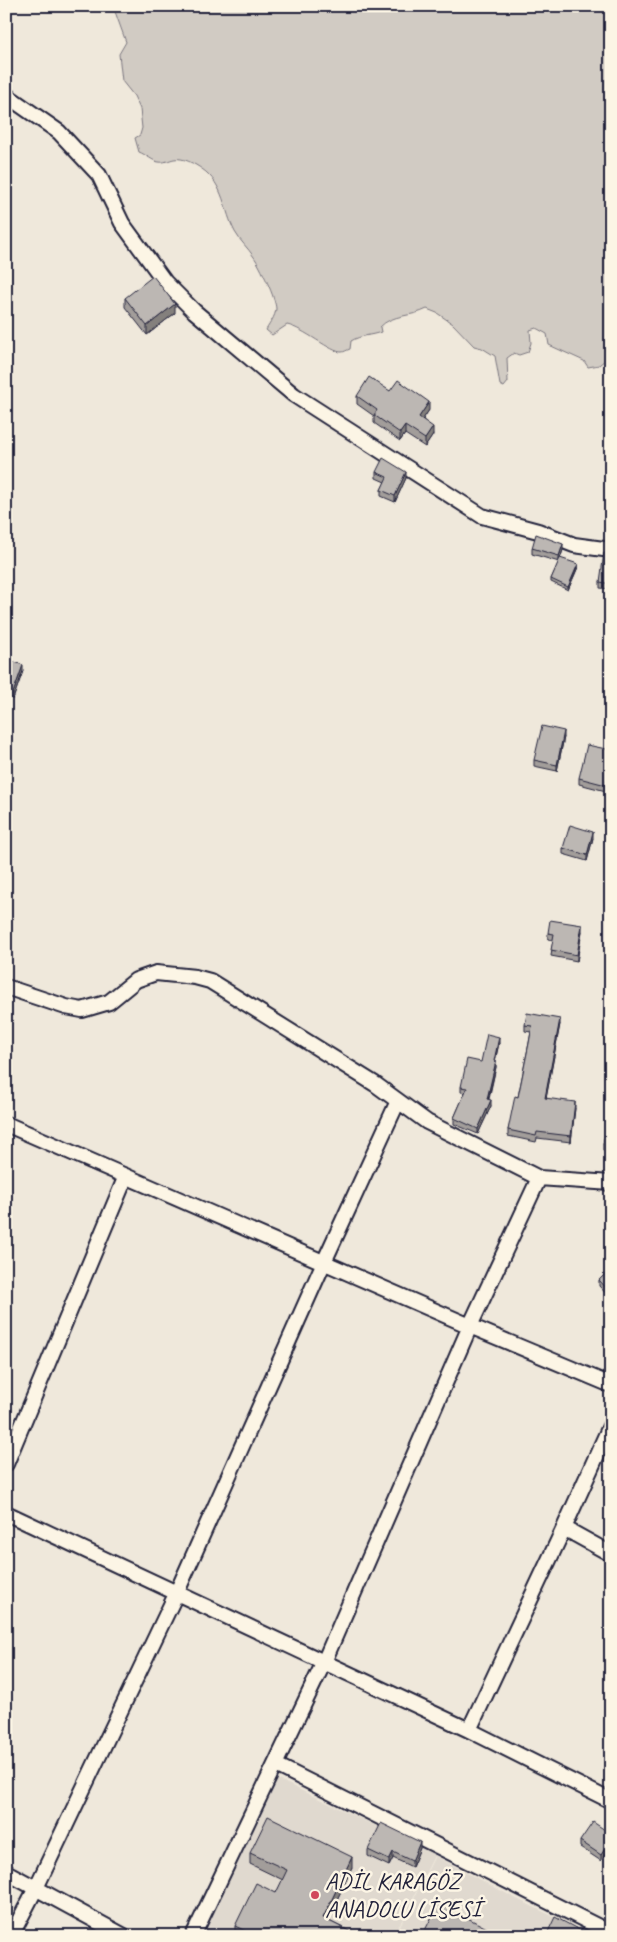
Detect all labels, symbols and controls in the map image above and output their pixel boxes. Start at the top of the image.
place label: ADİL KARAGÖZ ANADOLU LİSESİ [325,1866,486,1924]
marker: ADİL KARAGÖZ ANADOLU LİSESİ [309,1889,321,1901]

